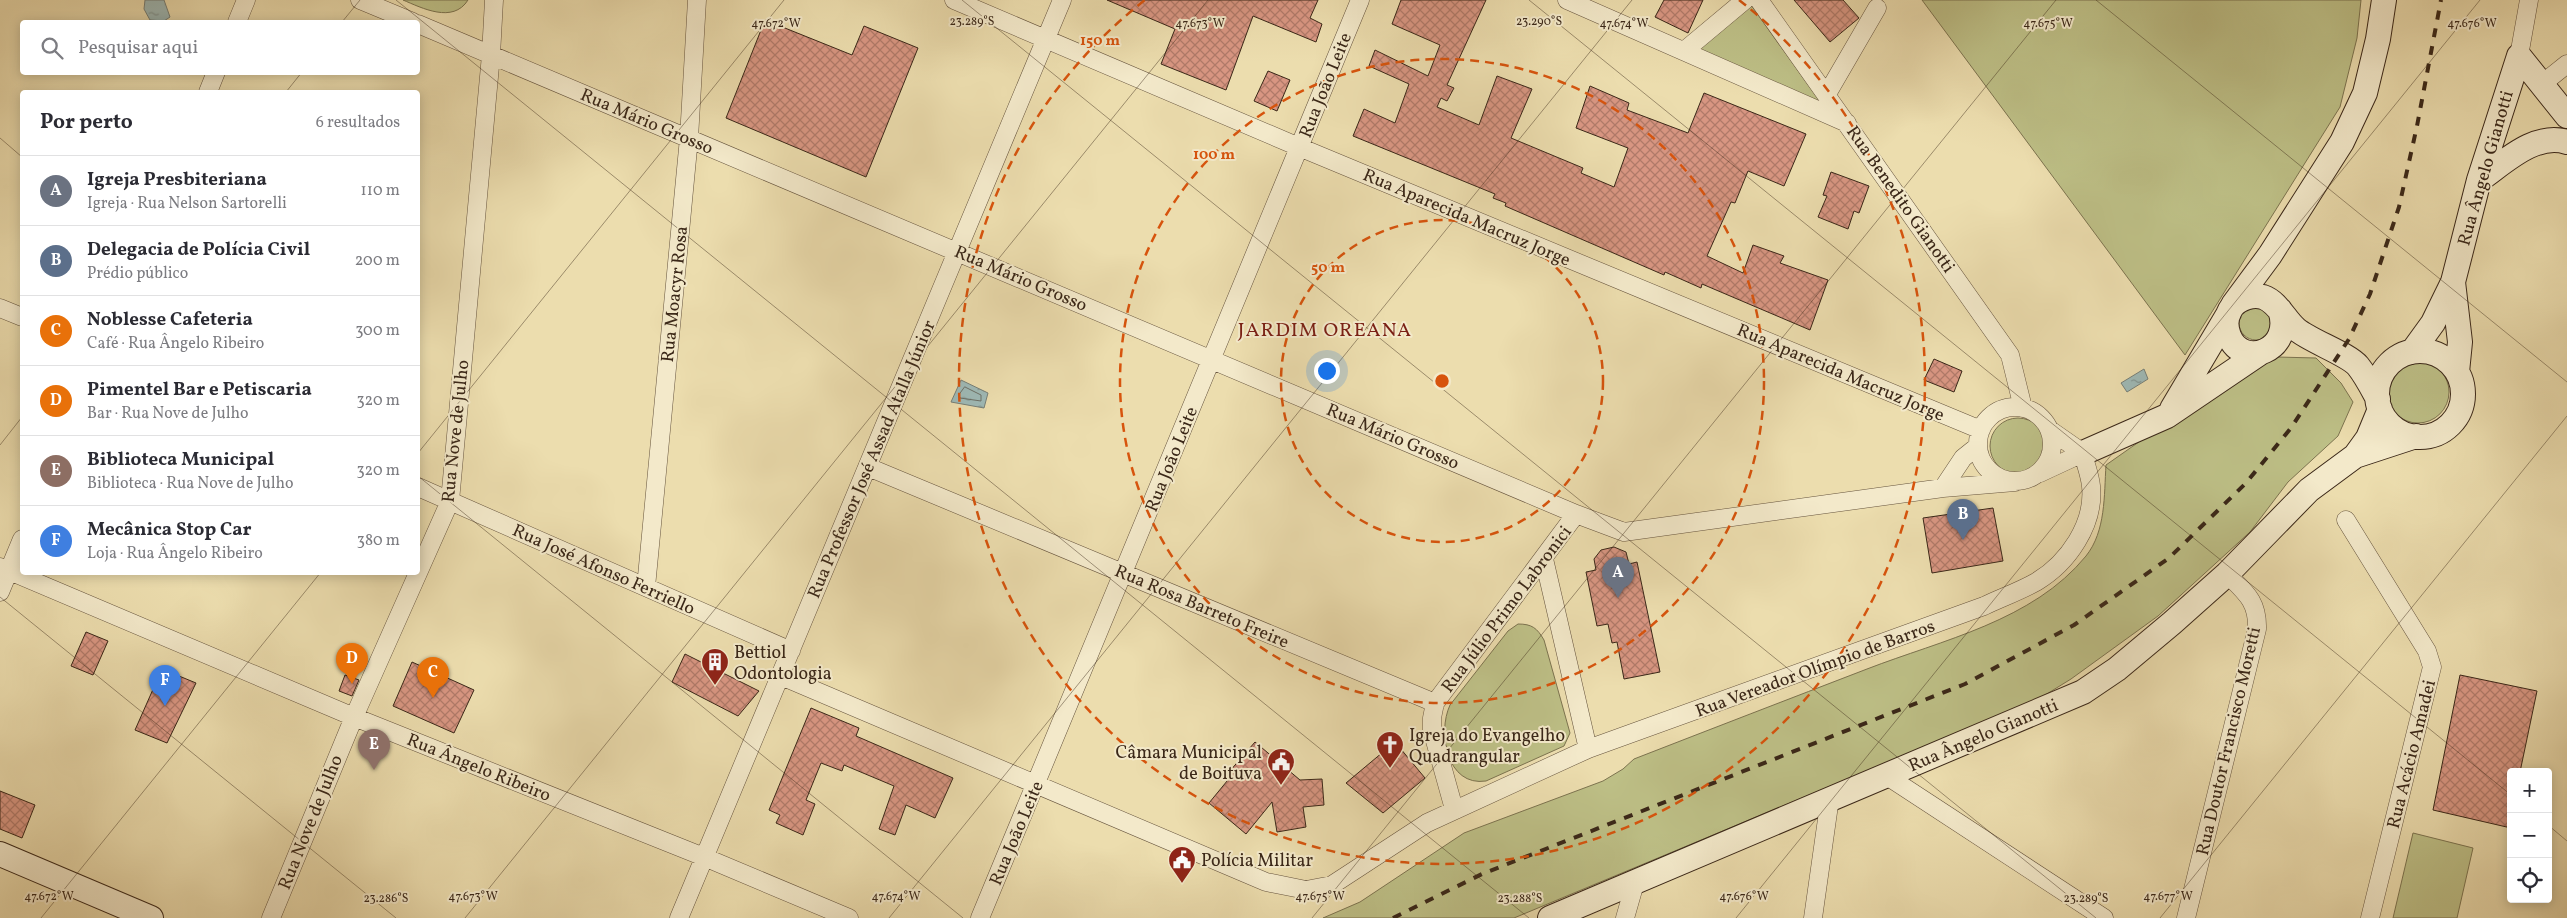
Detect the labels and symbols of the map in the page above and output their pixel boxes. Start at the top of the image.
text: 23.289°S [950,14,994,30]
text: 23.290°S [1516,14,1562,30]
text: 47.672°W [751,16,801,32]
text: 47.673°W [1175,16,1225,32]
text: 47.674°W [1599,16,1649,32]
text: 47.675°W [2023,16,2073,32]
text: 47.676°W [2447,16,2497,32]
street label: Rua João Leite [1294,29,1359,142]
text: 150 m [1080,31,1120,52]
street label: Rua Mário Grosso [576,83,717,162]
street label: Rua Ângelo Gianotti [2452,88,2521,249]
street label: Rua Benedito Gianotti [1839,121,1960,279]
text: 100 m [1193,145,1236,166]
street label: Rua Aparecida Macruz Jorge [1359,163,1574,274]
street label: Rua Moacyr Rosa [656,225,695,364]
street label: Rua Mário Grosso [950,240,1091,319]
text: 50 m [1311,258,1345,279]
street label: Rua Professor José Assad Atalla Júnior [802,316,943,603]
district label: JARDIM OREANA [1238,317,1412,345]
street label: Rua Aparecida Macruz Jorge [1733,318,1948,429]
your location [1314,358,1340,384]
street label: Rua Nove de Julho [437,359,476,504]
centre of rings [1433,372,1451,390]
street label: Rua Mário Grosso [1322,398,1463,477]
street label: Rua João Leite [1140,403,1205,516]
pin: B [1947,499,1979,540]
street label: Rua José Afonso Ferriello [508,519,699,622]
street label: Rua Júlio Primo Labronici [1436,521,1578,699]
pin: A [1602,557,1634,598]
street label: Rua Rosa Barreto Freire [1110,559,1292,655]
street label: Rua Vereador Olímpio de Barros [1692,614,1939,724]
street label: Rua Doutor Francisco Moretti [2191,625,2268,858]
place label: Bettiol Odontologia [734,641,832,687]
pin: D [336,643,368,684]
building icon: Bettiol Odontologia [700,647,730,686]
pin: C [417,657,449,698]
pin: F [149,665,181,706]
street label: Rua Acácio Amadei [2382,677,2443,831]
street label: Rua Ângelo Gianotti [1905,694,2062,779]
place label: Igreja do Evangelho Quadrangular [1409,724,1565,770]
street label: Rua Ângelo Ribeiro [403,728,554,809]
pin: E [358,729,390,770]
church icon: Igreja do Evangelho Quadrangular [1375,730,1405,769]
place label: Câmara Municipal de Boituva [1115,741,1262,787]
public building icon: Câmara Municipal de Boituva [1266,747,1296,786]
street label: Rua Nove de Julho [273,751,350,894]
street label: Rua João Leite [984,777,1051,890]
public building icon: Polícia Militar [1167,845,1197,884]
place label: Polícia Militar [1201,849,1314,874]
text: 47.672°W [24,889,74,905]
text: 47.673°W [448,889,498,905]
text: 47.674°W [871,889,921,905]
text: 47.675°W [1295,889,1345,905]
text: 47.676°W [1719,889,1769,905]
text: 47.677°W [2143,889,2193,905]
text: 23.286°S [364,891,408,907]
text: 23.288°S [1498,891,1542,907]
text: 23.289°S [2064,891,2108,907]

